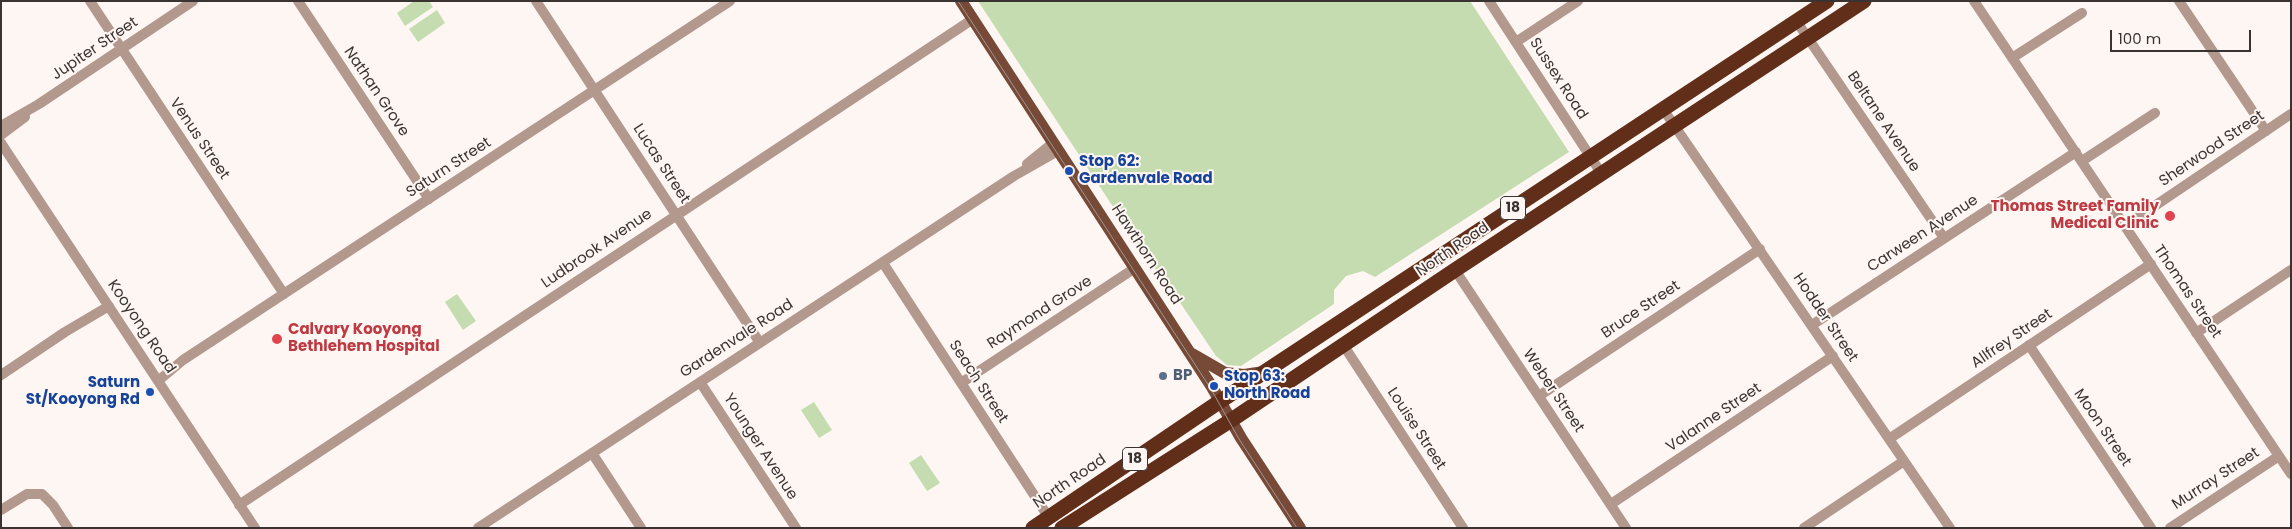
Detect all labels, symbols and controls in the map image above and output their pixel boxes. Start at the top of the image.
street label: Jupiter Street [49,14,141,84]
scale bar [2112,20,2253,52]
text: 100 m [2118,28,2161,49]
street label: Sussex Road [1525,35,1591,123]
street label: Nathan Grove [339,44,413,140]
street label: Beltane Avenue [1843,68,1923,176]
street label: Venus Street [165,95,233,183]
street label: Sherwood Street [2156,107,2268,191]
street label: Lucas Street [629,121,693,207]
street label: Saturn Street [403,134,495,202]
place label: Stop 62: Gardenvale Road [1079,153,1213,188]
marker: Stop 62: Gardenvale Road [1063,165,1075,177]
street label: Carween Avenue [1864,192,1982,276]
road number: 18 [1500,197,1526,220]
place label: Thomas Street Family Medical Clinic [1991,198,2159,233]
street label: Hawthorn Road [1107,202,1185,308]
street label: Ludbrook Avenue [538,205,656,293]
marker: Thomas Street Family Medical Clinic [2163,209,2177,223]
street label: North Road [1413,219,1493,281]
street label: Thomas Street [2149,242,2225,342]
street label: Hodder Street [1789,270,1861,366]
street label: Raymond Grove [984,272,1096,354]
street label: Kooyong Road [103,277,179,377]
street label: Bruce Street [1598,277,1684,343]
street label: Gardenvale Road [677,296,797,382]
street label: Allfrey Street [1968,305,2056,373]
place label: Calvary Kooyong Bethlehem Hospital [288,321,440,356]
marker: Calvary Kooyong Bethlehem Hospital [270,332,284,346]
street label: Seach Street [945,337,1011,427]
street label: Weber Street [1518,346,1588,436]
place label: BP [1173,367,1192,385]
place label: Stop 63: North Road [1224,368,1310,403]
marker: BP [1157,370,1169,382]
place label: Saturn St/Kooyong Rd [26,374,140,409]
marker: Stop 63: North Road [1208,380,1220,392]
street label: Valanne Street [1663,380,1765,456]
street label: Louise Street [1383,385,1449,473]
marker: Saturn St/Kooyong Rd [144,386,156,398]
street label: Moon Street [2069,386,2135,470]
street label: Younger Avenue [719,391,801,503]
street label: Murray Street [2169,444,2263,514]
road number: 18 [1122,448,1148,470]
street label: North Road [1030,451,1110,513]

